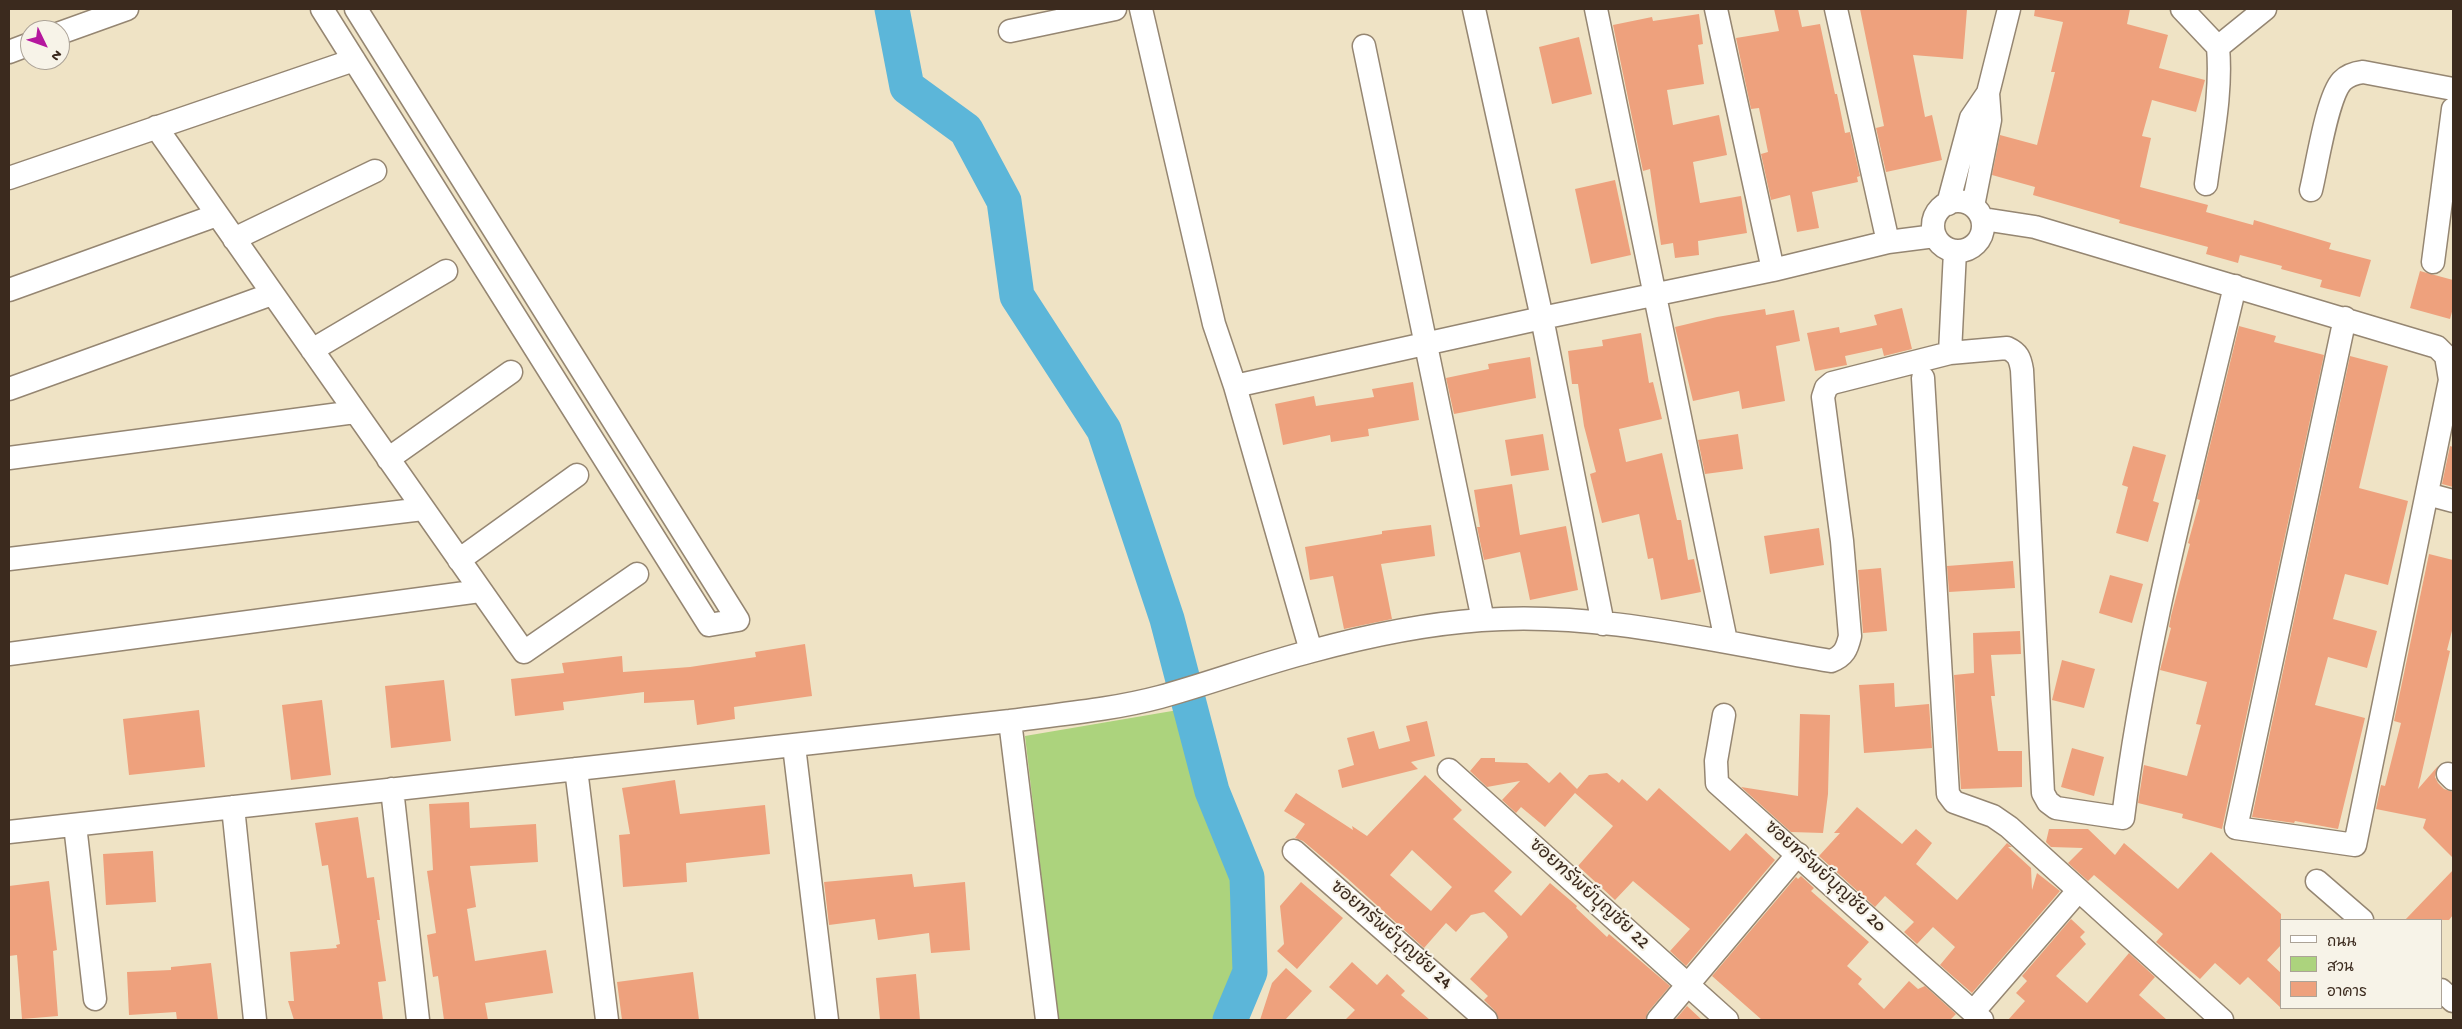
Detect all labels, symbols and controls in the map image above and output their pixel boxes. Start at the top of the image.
north arrow [20,20,70,70]
text: N [46,46,65,64]
street label: ซอยทรัพย์บุญชัย 20 [1759,818,1889,938]
street label: ซอยทรัพย์บุญชัย 22 [1523,835,1653,955]
street label: ซอยทรัพย์บุญชัย 24 [1325,877,1455,995]
legend [2280,919,2442,1009]
text: ถนน [2327,934,2356,952]
text: สวน [2327,959,2354,977]
text: อาคาร [2327,984,2367,1002]

